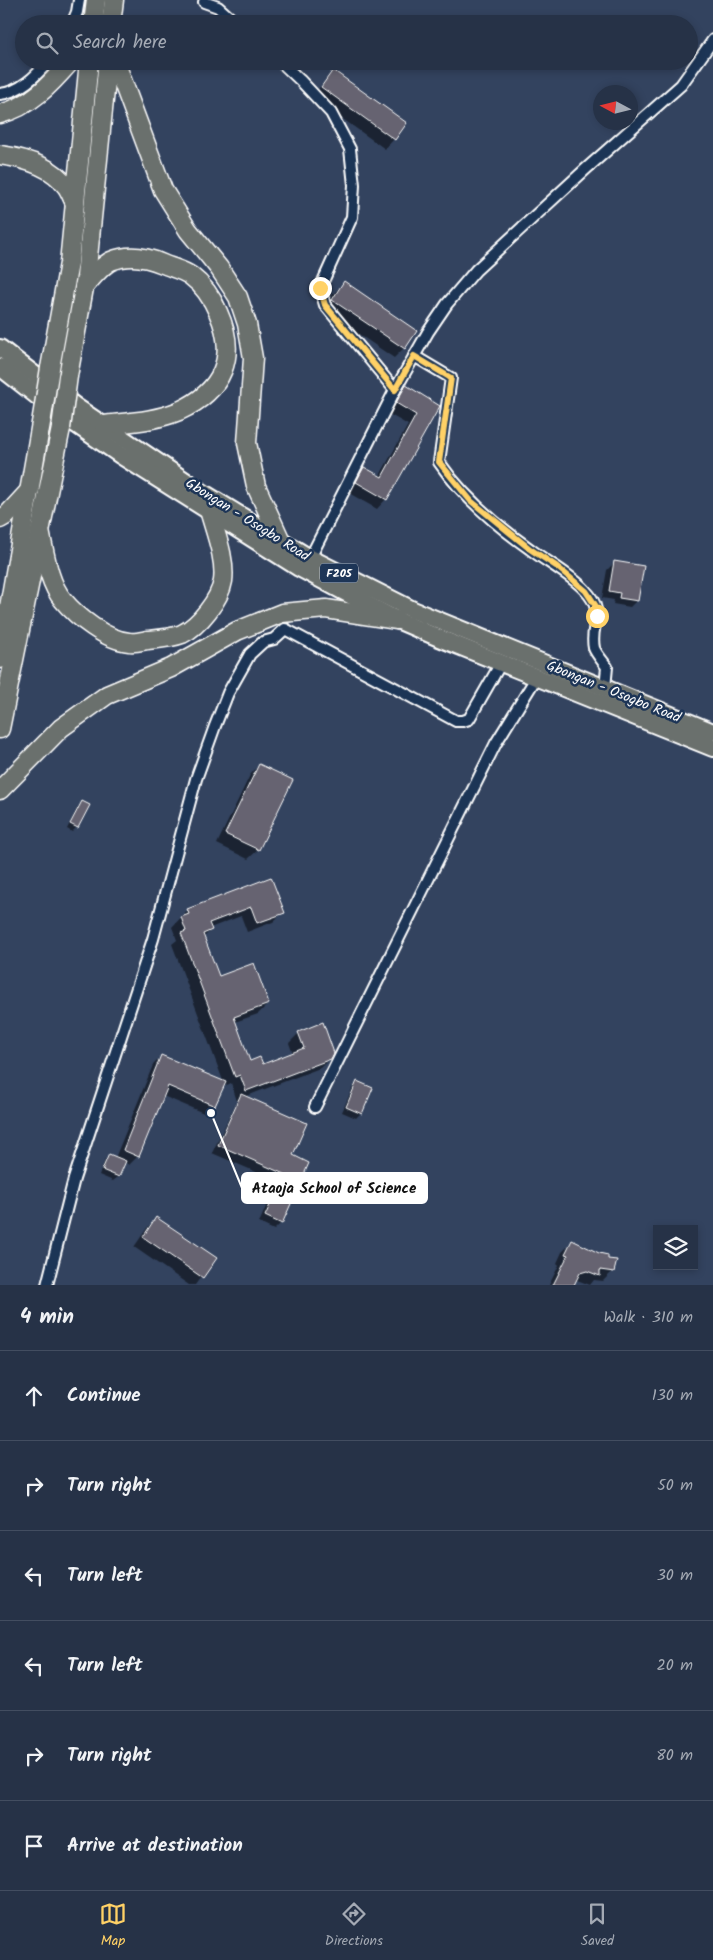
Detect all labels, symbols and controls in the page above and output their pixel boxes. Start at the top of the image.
search box [15,15,698,70]
text: Search here [73,28,167,58]
icon: search [33,29,61,57]
north arrow [593,85,638,130]
route end [309,277,332,300]
street label: Gbongan - Osogbo Road [181,473,315,568]
road number: F205 [320,564,358,582]
route start [586,605,609,628]
street label: Gbongan - Osogbo Road [543,655,685,729]
callout: Ataoja School of Science [242,1173,427,1203]
text: Ataoja School of Science [252,1177,417,1201]
map controls [653,1225,698,1270]
button: layers [653,1225,698,1270]
text: 4 min [20,1301,74,1334]
text: Walk · 310 m [604,1305,693,1330]
text: Continue [67,1381,140,1411]
icon: ahead [20,1382,48,1410]
text: 130 m [652,1383,693,1408]
text: Turn right [67,1471,152,1501]
icon: right [20,1472,48,1500]
text: 50 m [657,1473,693,1498]
text: Turn left [67,1561,142,1591]
icon: left [20,1562,48,1590]
text: 30 m [657,1563,693,1588]
text: Turn left [67,1651,142,1681]
icon: left [20,1652,48,1680]
text: 20 m [657,1653,693,1678]
text: Turn right [67,1741,152,1771]
icon: right [20,1742,48,1770]
text: 80 m [656,1743,693,1768]
text: Arrive at destination [67,1831,243,1861]
icon: arrive [20,1832,48,1860]
tab: Map [99,1900,127,1952]
tab: Directions [325,1900,383,1952]
tab: Saved [581,1900,614,1952]

